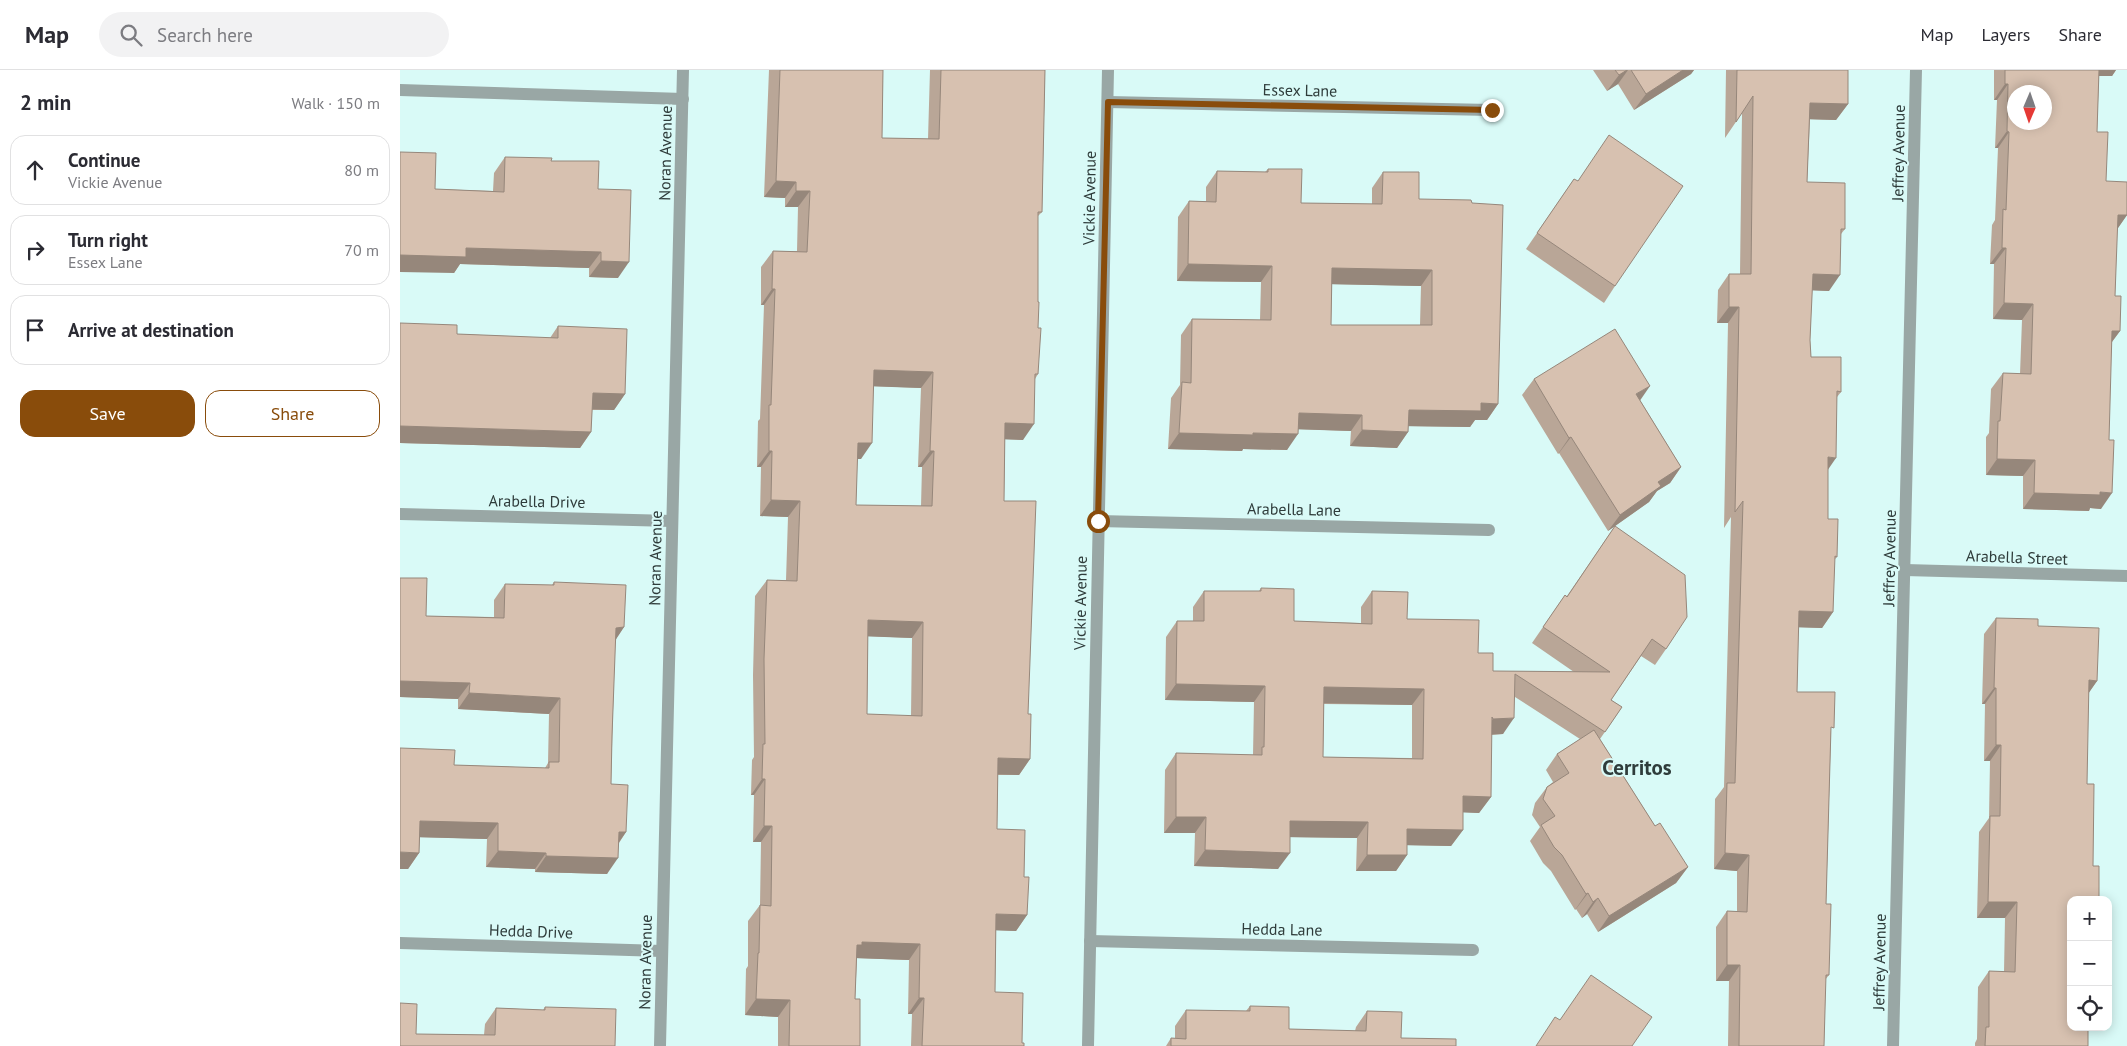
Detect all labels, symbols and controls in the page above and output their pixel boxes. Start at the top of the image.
search box [99,12,449,57]
text: Map [25,19,69,50]
icon: search [117,21,145,49]
text: Search here [157,23,253,47]
text: Map [1921,23,1953,46]
text: Layers [1981,23,2030,46]
text: Share [2058,23,2102,46]
street label: Essex Lane [1263,79,1337,101]
north arrow [2007,85,2052,130]
text: 2 min [20,89,71,116]
text: Walk · 150 m [291,93,380,113]
route end [1481,99,1504,122]
street label: Jeffrey Avenue [1887,104,1909,203]
street label: Noran Avenue [654,105,676,201]
text: Continue [68,148,140,172]
street label: Vickie Avenue [1078,151,1100,246]
icon: ahead [21,156,49,184]
text: 80 m [344,160,379,180]
text: Vickie Avenue [68,172,162,192]
text: Turn right [68,228,148,252]
icon: right [21,236,49,264]
text: 70 m [344,240,379,260]
text: Essex Lane [68,252,143,272]
icon: arrive [21,316,49,344]
text: Arrive at destination [68,318,234,342]
button: Save [20,390,195,437]
button: Share [205,390,380,437]
street label: Arabella Drive [488,490,586,512]
street label: Arabella Lane [1247,498,1341,520]
street label: Jeffrey Avenue [1878,509,1900,608]
street label: Noran Avenue [644,510,666,606]
route start [1087,510,1110,533]
street label: Arabella Street [1966,545,2069,569]
street label: Vickie Avenue [1069,556,1091,651]
district label: Cerritos [1602,754,1672,781]
map controls [2067,896,2112,1031]
button: + [2067,896,2112,941]
street label: Jeffrey Avenue [1868,913,1890,1012]
street label: Noran Avenue [634,914,656,1010]
street label: Hedda Lane [1241,918,1323,940]
street label: Hedda Drive [489,920,573,942]
button: − [2067,941,2112,986]
button: locate [2067,986,2112,1031]

